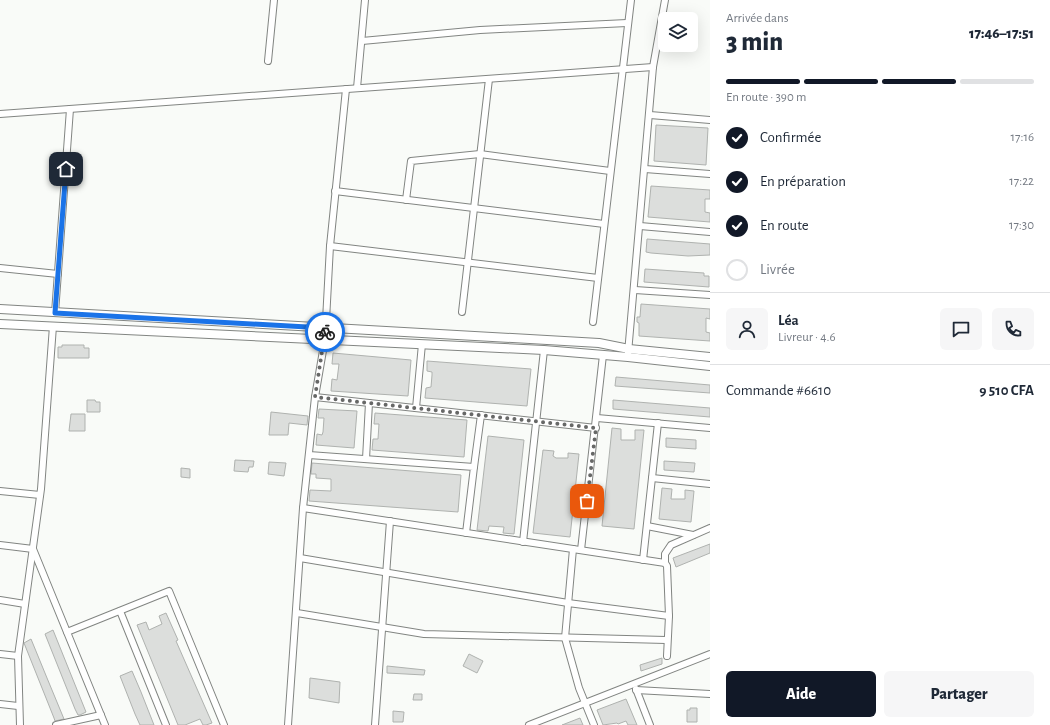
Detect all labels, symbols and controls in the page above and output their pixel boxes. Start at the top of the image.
map controls [658,12,698,52]
button: layers [658,12,698,52]
text: Arrivée dans [726,12,789,25]
text: 17:46–17:51 [969,26,1034,41]
text: 3 min [726,29,783,55]
text: En route · 390 m [726,91,806,104]
icon: check [726,127,748,149]
text: Confirmée [760,130,821,145]
text: 17:16 [1011,131,1034,144]
pin [49,152,83,186]
icon: home [55,158,77,180]
icon: check [726,171,748,193]
text: En préparation [760,174,846,189]
text: 17:22 [1009,175,1034,188]
icon: check [726,215,748,237]
text: En route [760,218,809,233]
text: 17:30 [1009,219,1034,232]
text: Livrée [760,262,795,277]
button: person [726,308,768,350]
button: chat [940,308,982,350]
button: phone [992,308,1034,350]
courier [305,312,345,352]
text: Léa [778,313,799,328]
icon: bike [314,321,336,343]
text: Livreur · 4.6 [778,331,836,344]
text: Commande #6610 [726,383,831,398]
text: 9 510 CFA [979,383,1034,398]
pin [570,484,604,518]
icon: bag [576,490,598,512]
button: Aide [726,671,876,717]
button: Partager [884,671,1034,717]

